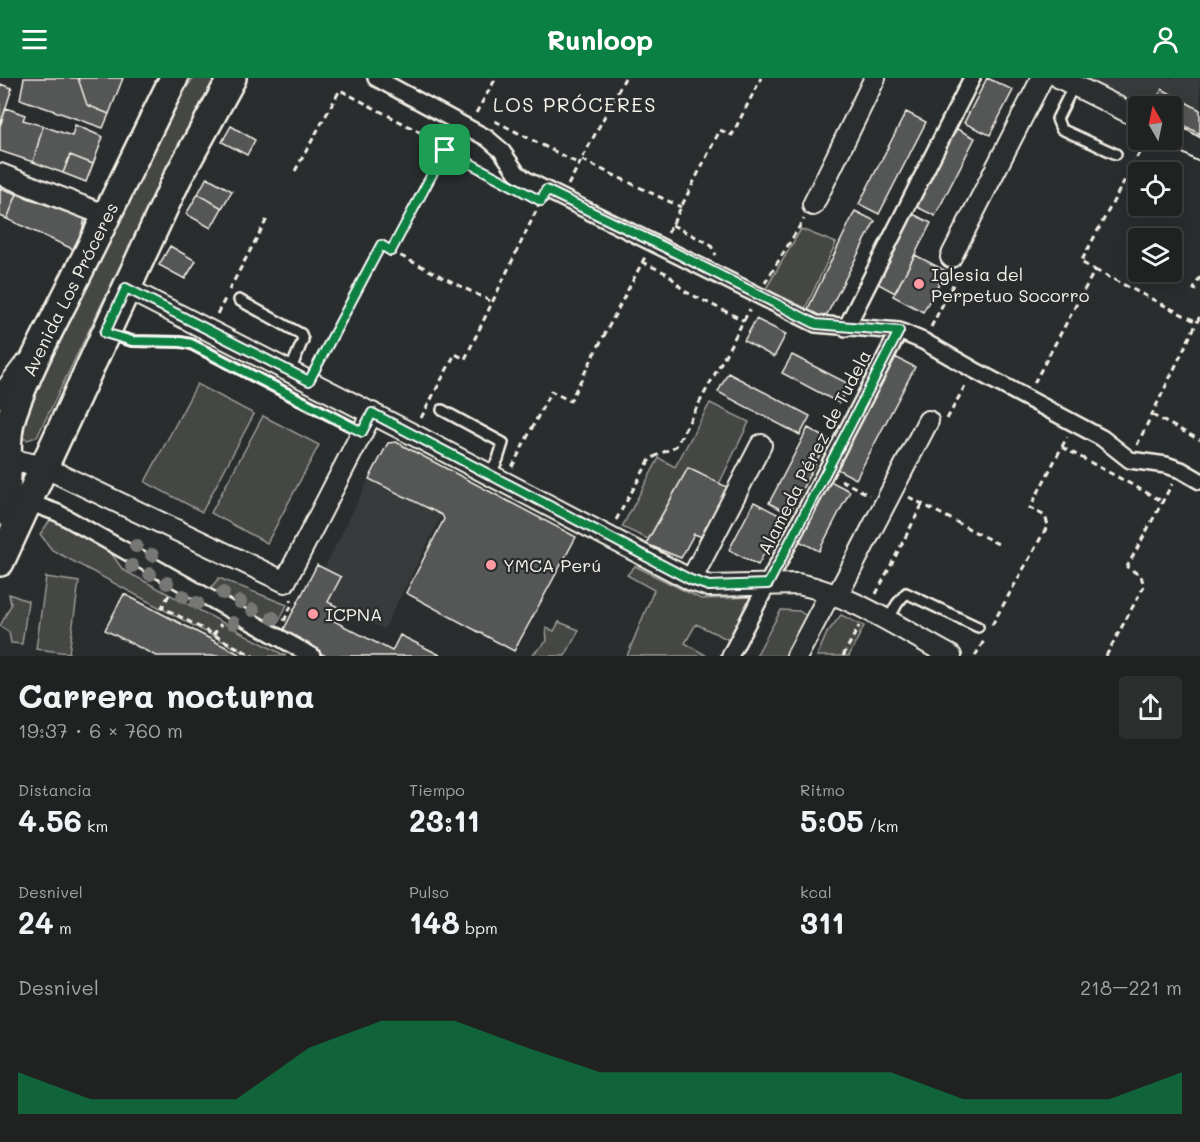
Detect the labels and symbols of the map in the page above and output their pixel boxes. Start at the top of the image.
district label: LOS PRÓCERES [493,91,657,117]
north arrow [1128,96,1182,150]
pin [419,124,470,175]
street label: Avenida Los Próceres [17,198,123,380]
place label: Iglesia del Perpetuo Socorro [931,262,1090,307]
marker: Iglesia del Perpetuo Socorro [912,277,926,291]
street label: Alameda Pérez de Tudela [752,346,876,558]
place label: YMCA Perú [503,553,601,577]
marker: YMCA Perú [484,558,498,572]
place label: ICPNA [325,602,382,626]
marker: ICPNA [306,607,320,621]

